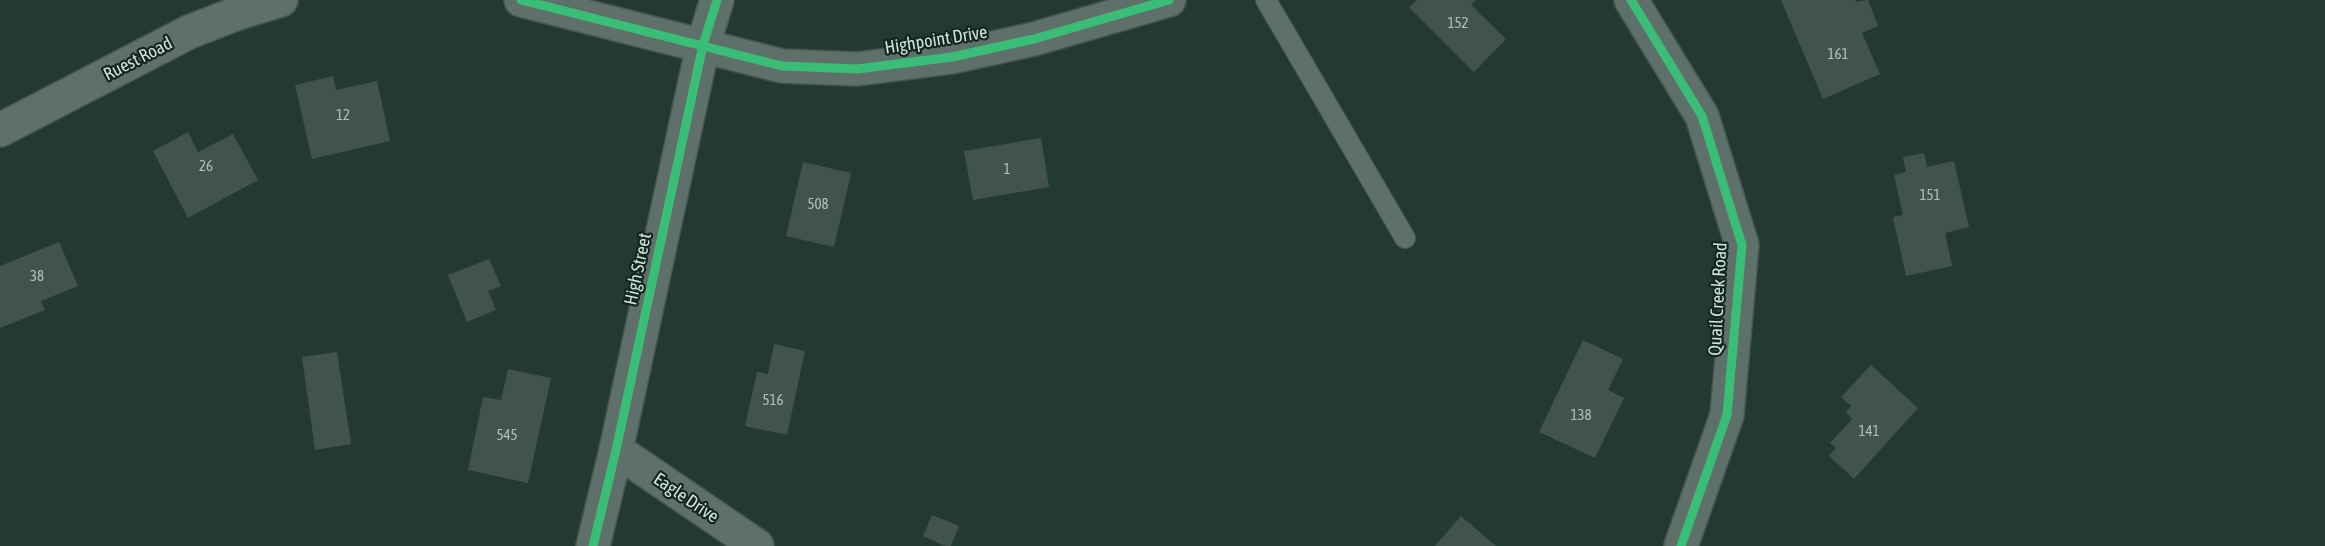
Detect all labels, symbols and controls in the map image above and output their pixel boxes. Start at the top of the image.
house number: 152 [1447,14,1469,32]
street label: Highpoint Drive [883,21,989,59]
street label: Ruest Road [100,33,176,85]
house number: 161 [1827,45,1849,63]
house number: 12 [336,106,350,124]
house number: 26 [199,157,213,175]
house number: 1 [1003,160,1011,178]
house number: 151 [1919,186,1941,204]
house number: 508 [807,195,829,213]
street label: High Street [620,231,656,307]
street label: Quail Creek Road [1704,242,1732,356]
house number: 38 [30,267,44,285]
house number: 516 [762,391,784,409]
house number: 138 [1570,406,1592,424]
house number: 141 [1858,422,1880,440]
house number: 545 [496,426,518,444]
street label: Eagle Drive [649,468,723,528]

